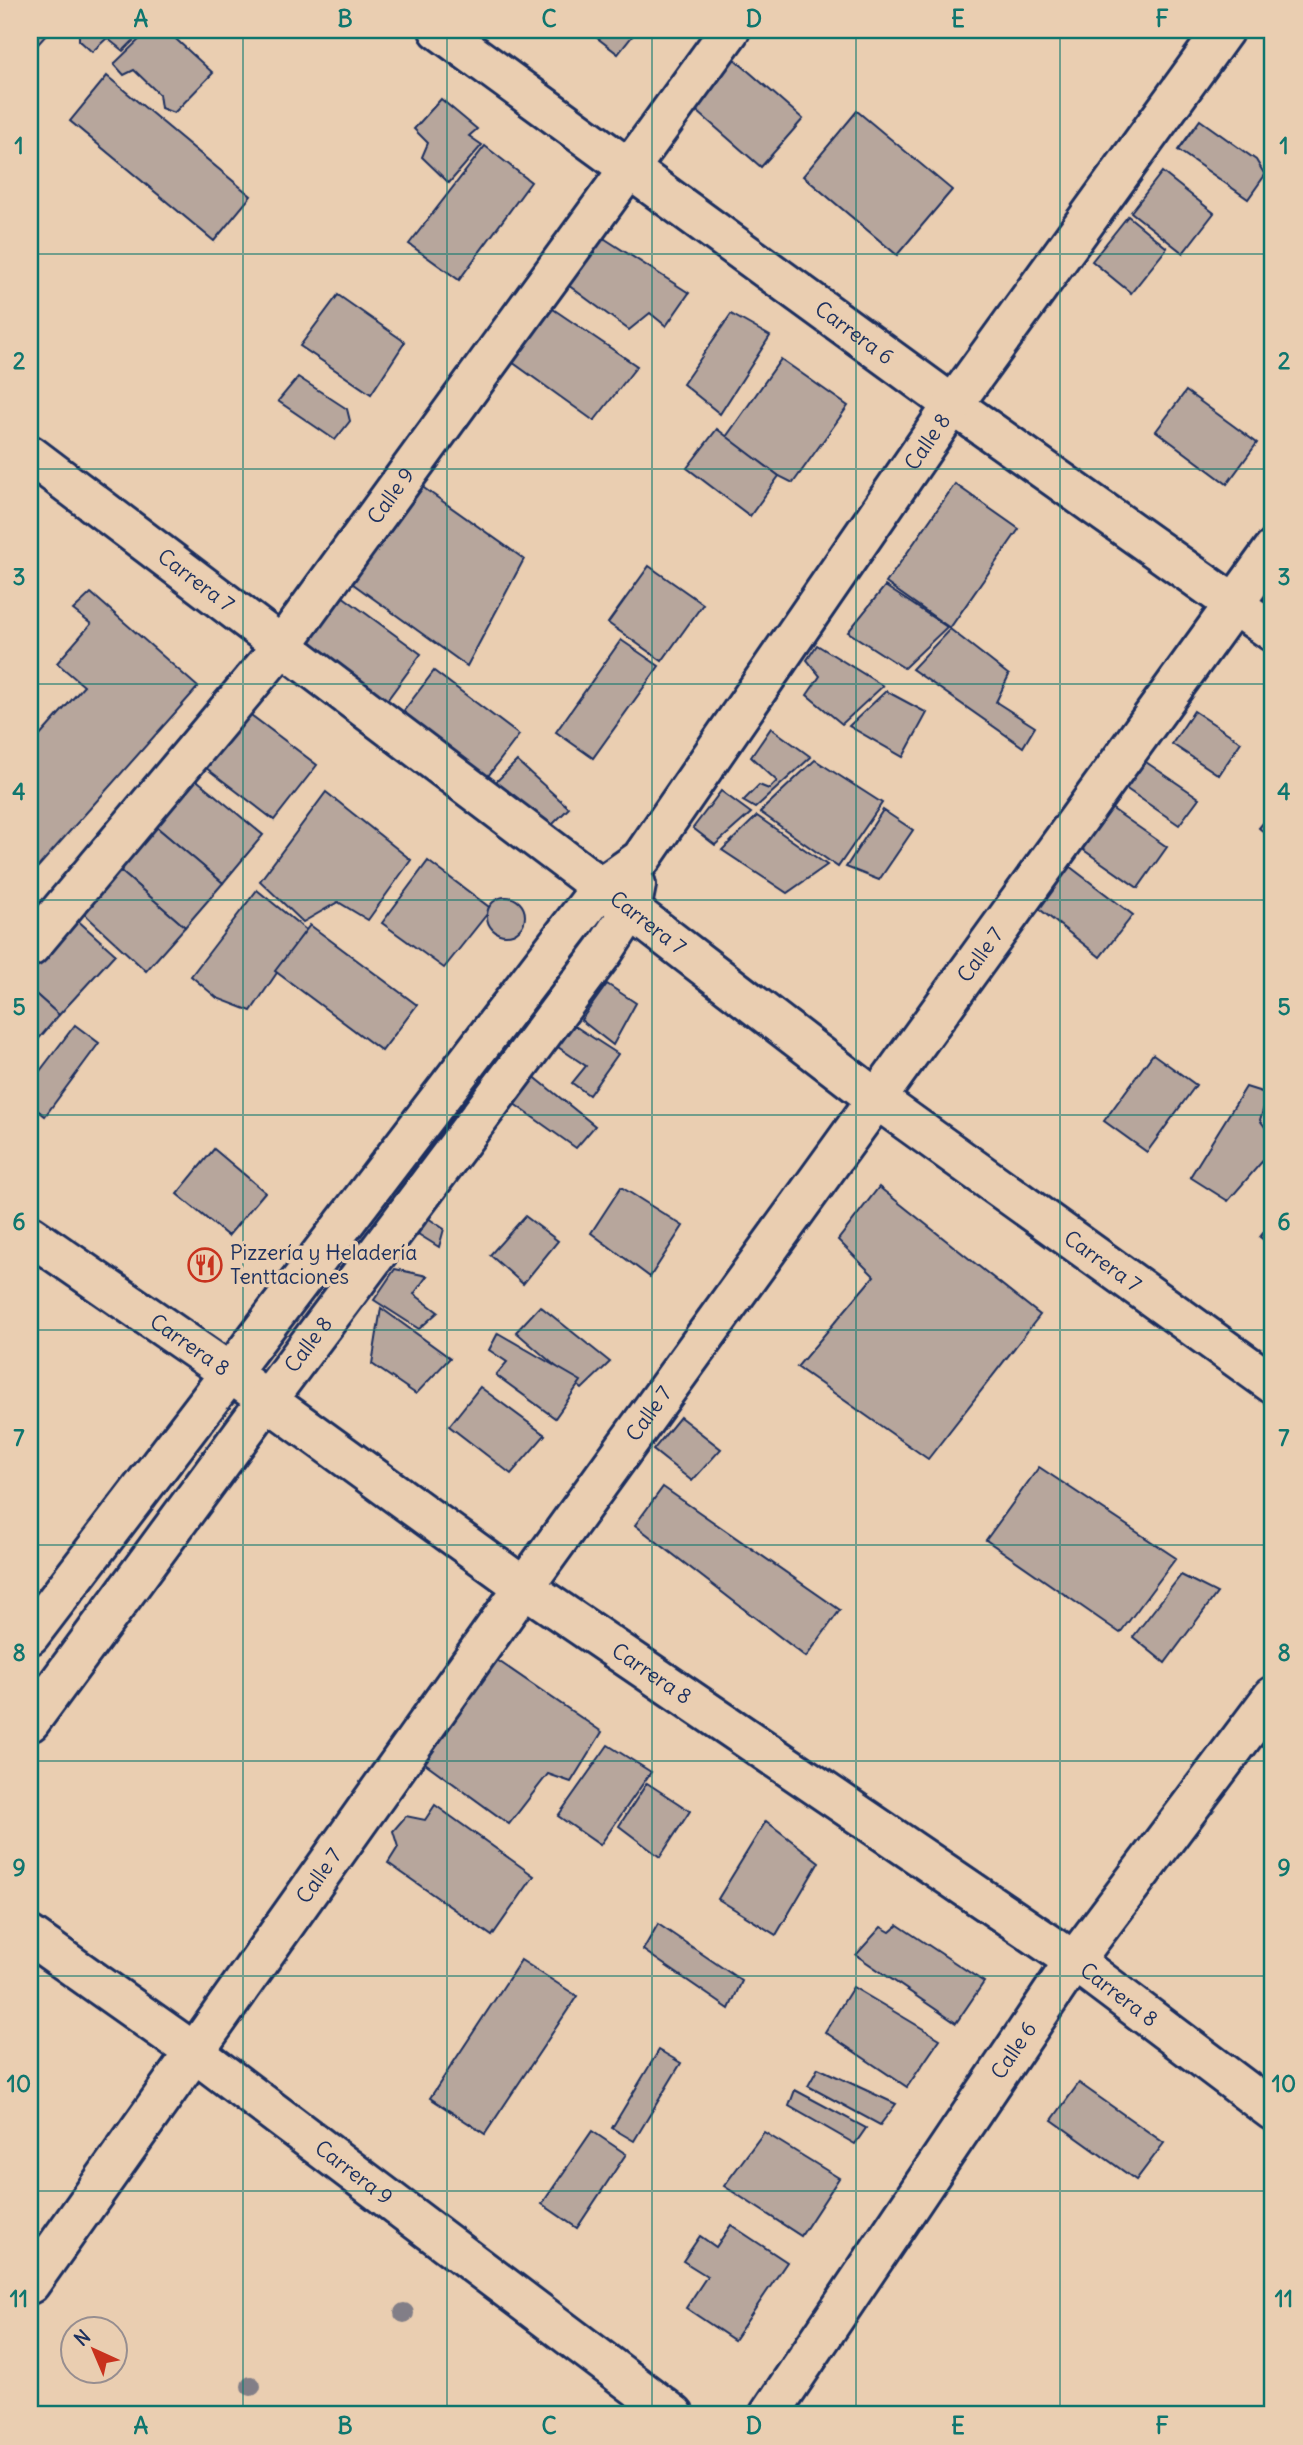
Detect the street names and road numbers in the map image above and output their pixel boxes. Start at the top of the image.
street label: Carrera 6 [810,295,899,370]
street label: Calle 8 [898,408,956,475]
street label: Calle 9 [361,462,420,529]
street label: Carrera 7 [152,542,240,618]
street label: Carrera 7 [605,885,692,960]
street label: Calle 7 [951,922,1009,988]
street label: Carrera 7 [1059,1224,1147,1298]
street label: Carrera 8 [145,1308,235,1382]
street label: Calle 8 [278,1311,338,1378]
street label: Calle 7 [620,1381,678,1446]
street label: Carrera 8 [607,1637,697,1710]
street label: Calle 7 [290,1843,348,1909]
street label: Carrera 8 [1075,1956,1164,2033]
street label: Calle 6 [984,2016,1042,2084]
street label: Carrera 9 [310,2134,398,2211]

